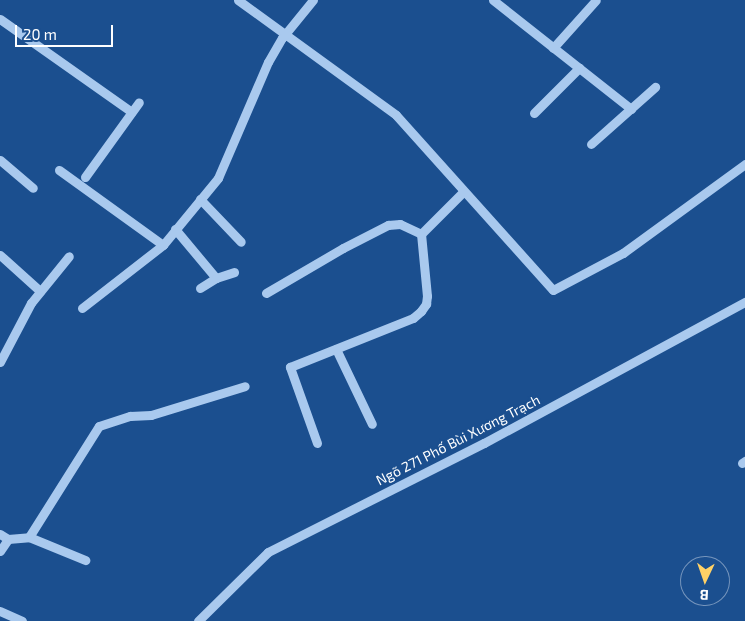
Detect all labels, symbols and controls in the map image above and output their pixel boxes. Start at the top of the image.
scale bar [18,15,115,47]
text: 20 m [23,25,57,43]
street label: Ngõ 271 Phố Bùi Xương Trạch [373,391,543,489]
north arrow [680,556,730,606]
text: B [699,587,709,604]

